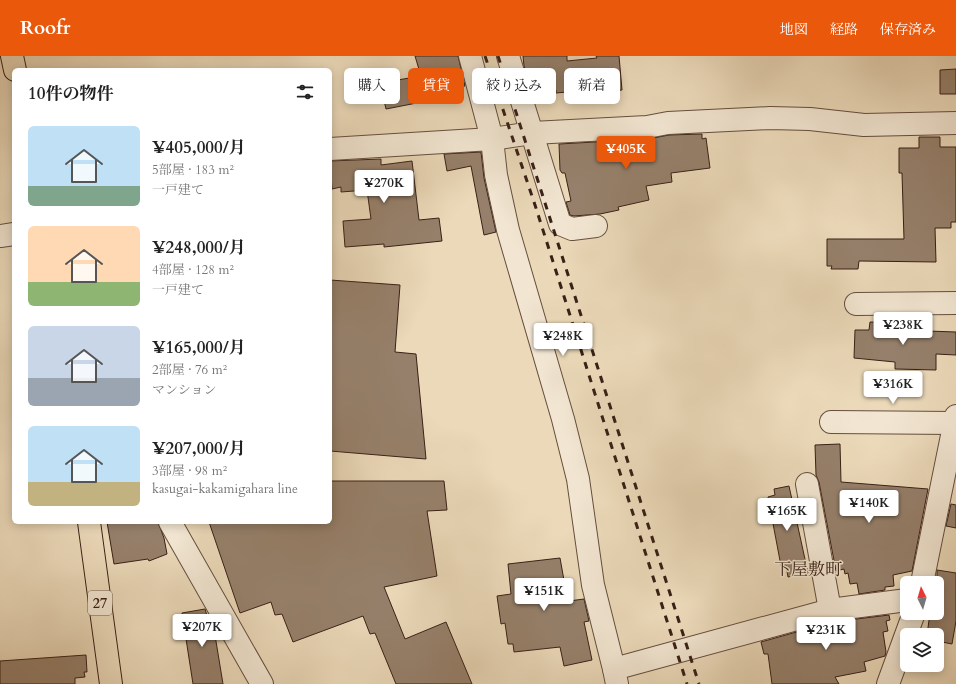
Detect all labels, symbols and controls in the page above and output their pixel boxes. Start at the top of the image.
text: Roofr [20,15,70,41]
text: 地図 [780,20,808,39]
text: 経路 [830,20,858,39]
text: 保存済み [880,20,936,39]
chip: 購入 [344,68,400,104]
chip: 賃貸 [408,68,464,104]
chip: 絞り込み [472,68,556,104]
chip: 新着 [564,68,620,104]
icon: filters [294,81,316,103]
text: 10件の物件 [28,82,113,105]
text: ¥405,000/月 [152,136,246,159]
pin: ¥405K [598,136,654,170]
text: ¥405K [606,140,646,158]
icon: home [60,142,108,190]
text: 5部屋 · 183 m² [152,161,234,179]
pin: ¥270K [356,170,412,204]
text: ¥270K [364,174,404,192]
text: 一戸建て [152,181,204,199]
text: ¥248,000/月 [152,236,246,259]
icon: home [60,242,108,290]
text: 4部屋 · 128 m² [152,261,234,279]
text: 一戸建て [152,281,204,299]
pin: ¥238K [875,312,931,346]
text: ¥238K [883,316,923,334]
pin: ¥248K [535,323,591,357]
text: ¥248K [543,327,583,345]
text: ¥165,000/月 [152,336,246,359]
icon: home [60,342,108,390]
text: 2部屋 · 76 m² [152,361,227,379]
pin: ¥316K [865,371,921,405]
text: ¥316K [873,375,913,393]
text: マンション [152,381,216,399]
text: ¥207,000/月 [152,437,246,460]
icon: home [60,442,108,490]
text: 3部屋 · 98 m² [152,462,227,480]
text: kasugai-kakamigahara line [152,480,298,498]
pin: ¥140K [841,490,897,524]
text: ¥140K [849,494,889,512]
pin: ¥165K [759,498,815,532]
text: ¥165K [767,502,807,520]
district label: 下屋敷町 [774,558,842,581]
north arrow [900,576,944,620]
map controls [900,576,944,672]
pin: ¥151K [516,578,572,612]
text: ¥151K [524,582,564,600]
road number: 27 [88,591,112,615]
pin: ¥207K [174,614,230,648]
pin: ¥231K [798,617,854,651]
text: ¥207K [182,618,222,636]
text: ¥231K [806,621,846,639]
button: layers [900,628,944,672]

